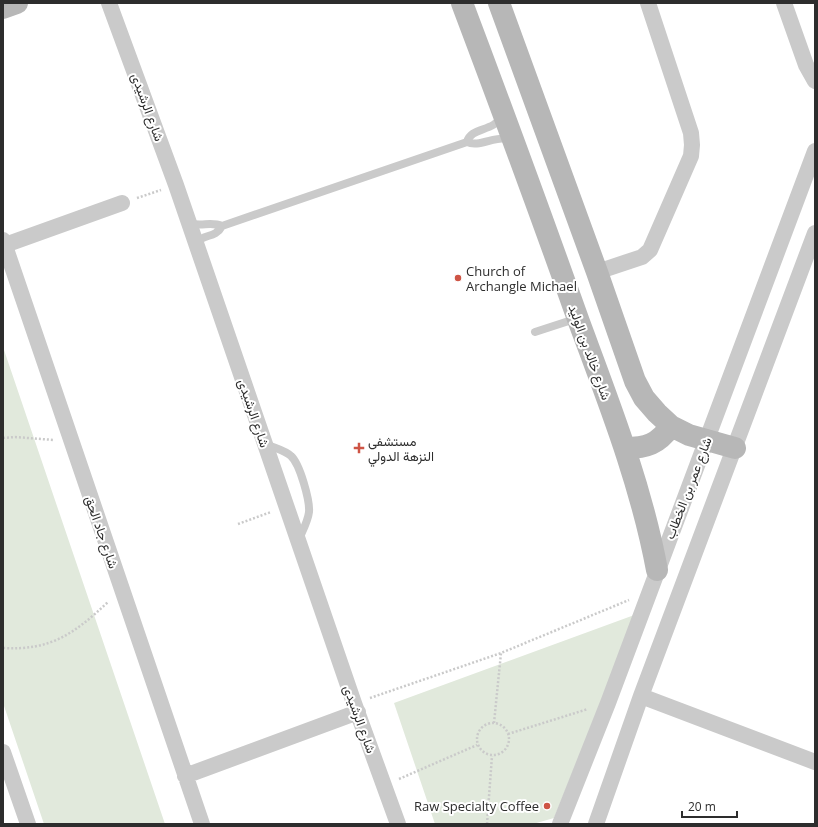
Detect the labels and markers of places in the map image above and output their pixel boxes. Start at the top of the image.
place label: Church of Archangle Michael [466,262,577,295]
marker: Church of Archangle Michael [453,273,463,283]
place label: مستشفى النزهة الدولي [368,432,434,467]
marker: مستشفى النزهة الدولي [353,442,365,454]
place label: Raw Specialty Coffee [414,797,539,815]
marker: Raw Specialty Coffee [542,801,552,811]

